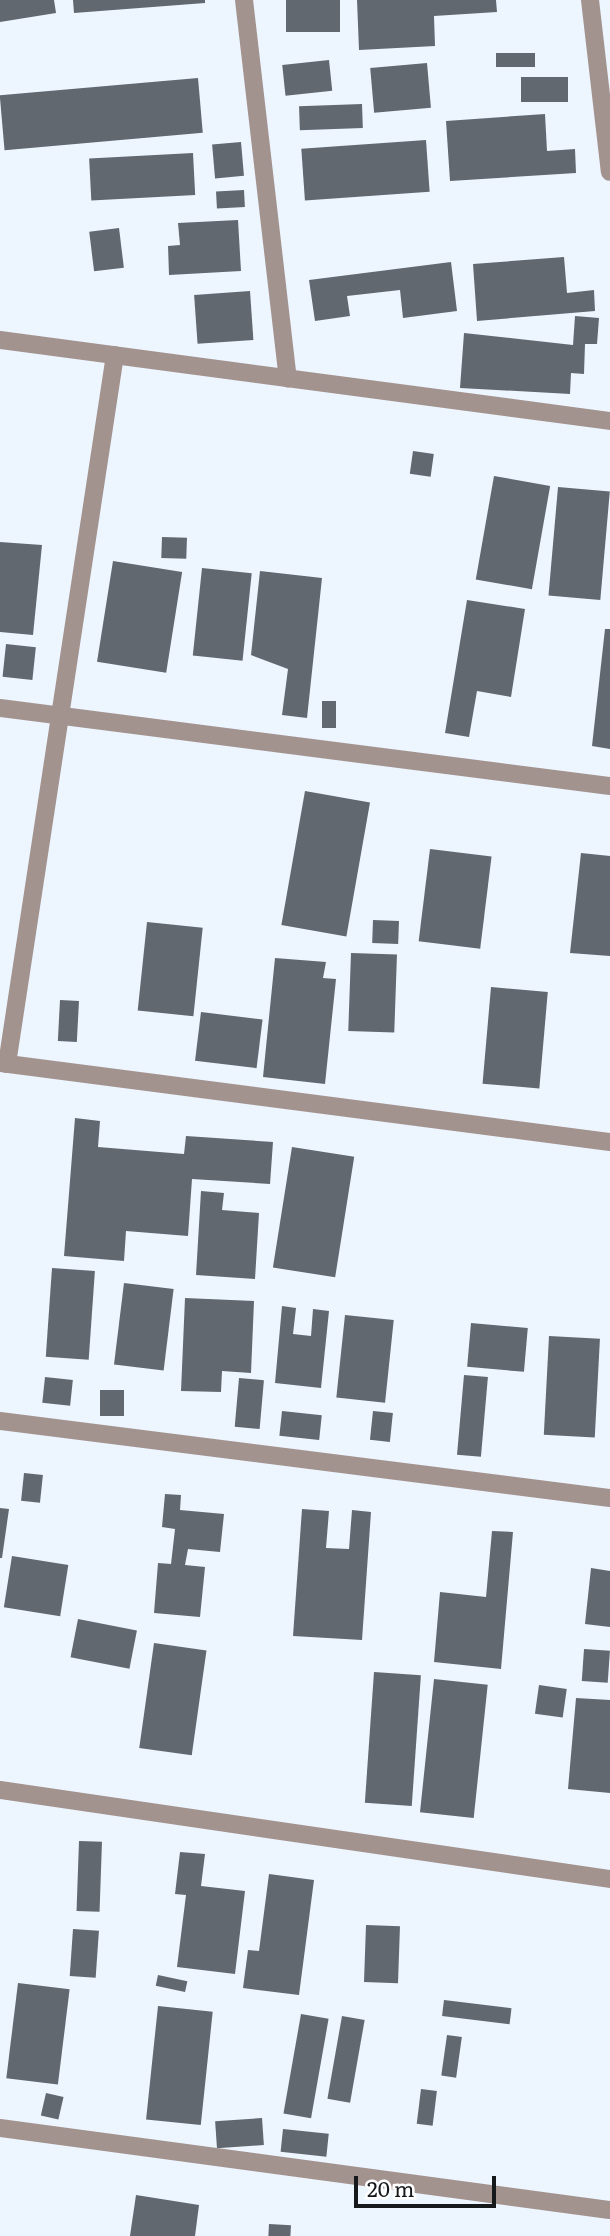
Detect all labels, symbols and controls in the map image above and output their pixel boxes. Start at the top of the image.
scale bar [358,2162,500,2206]
text: 20 m [367,2172,414,2203]

